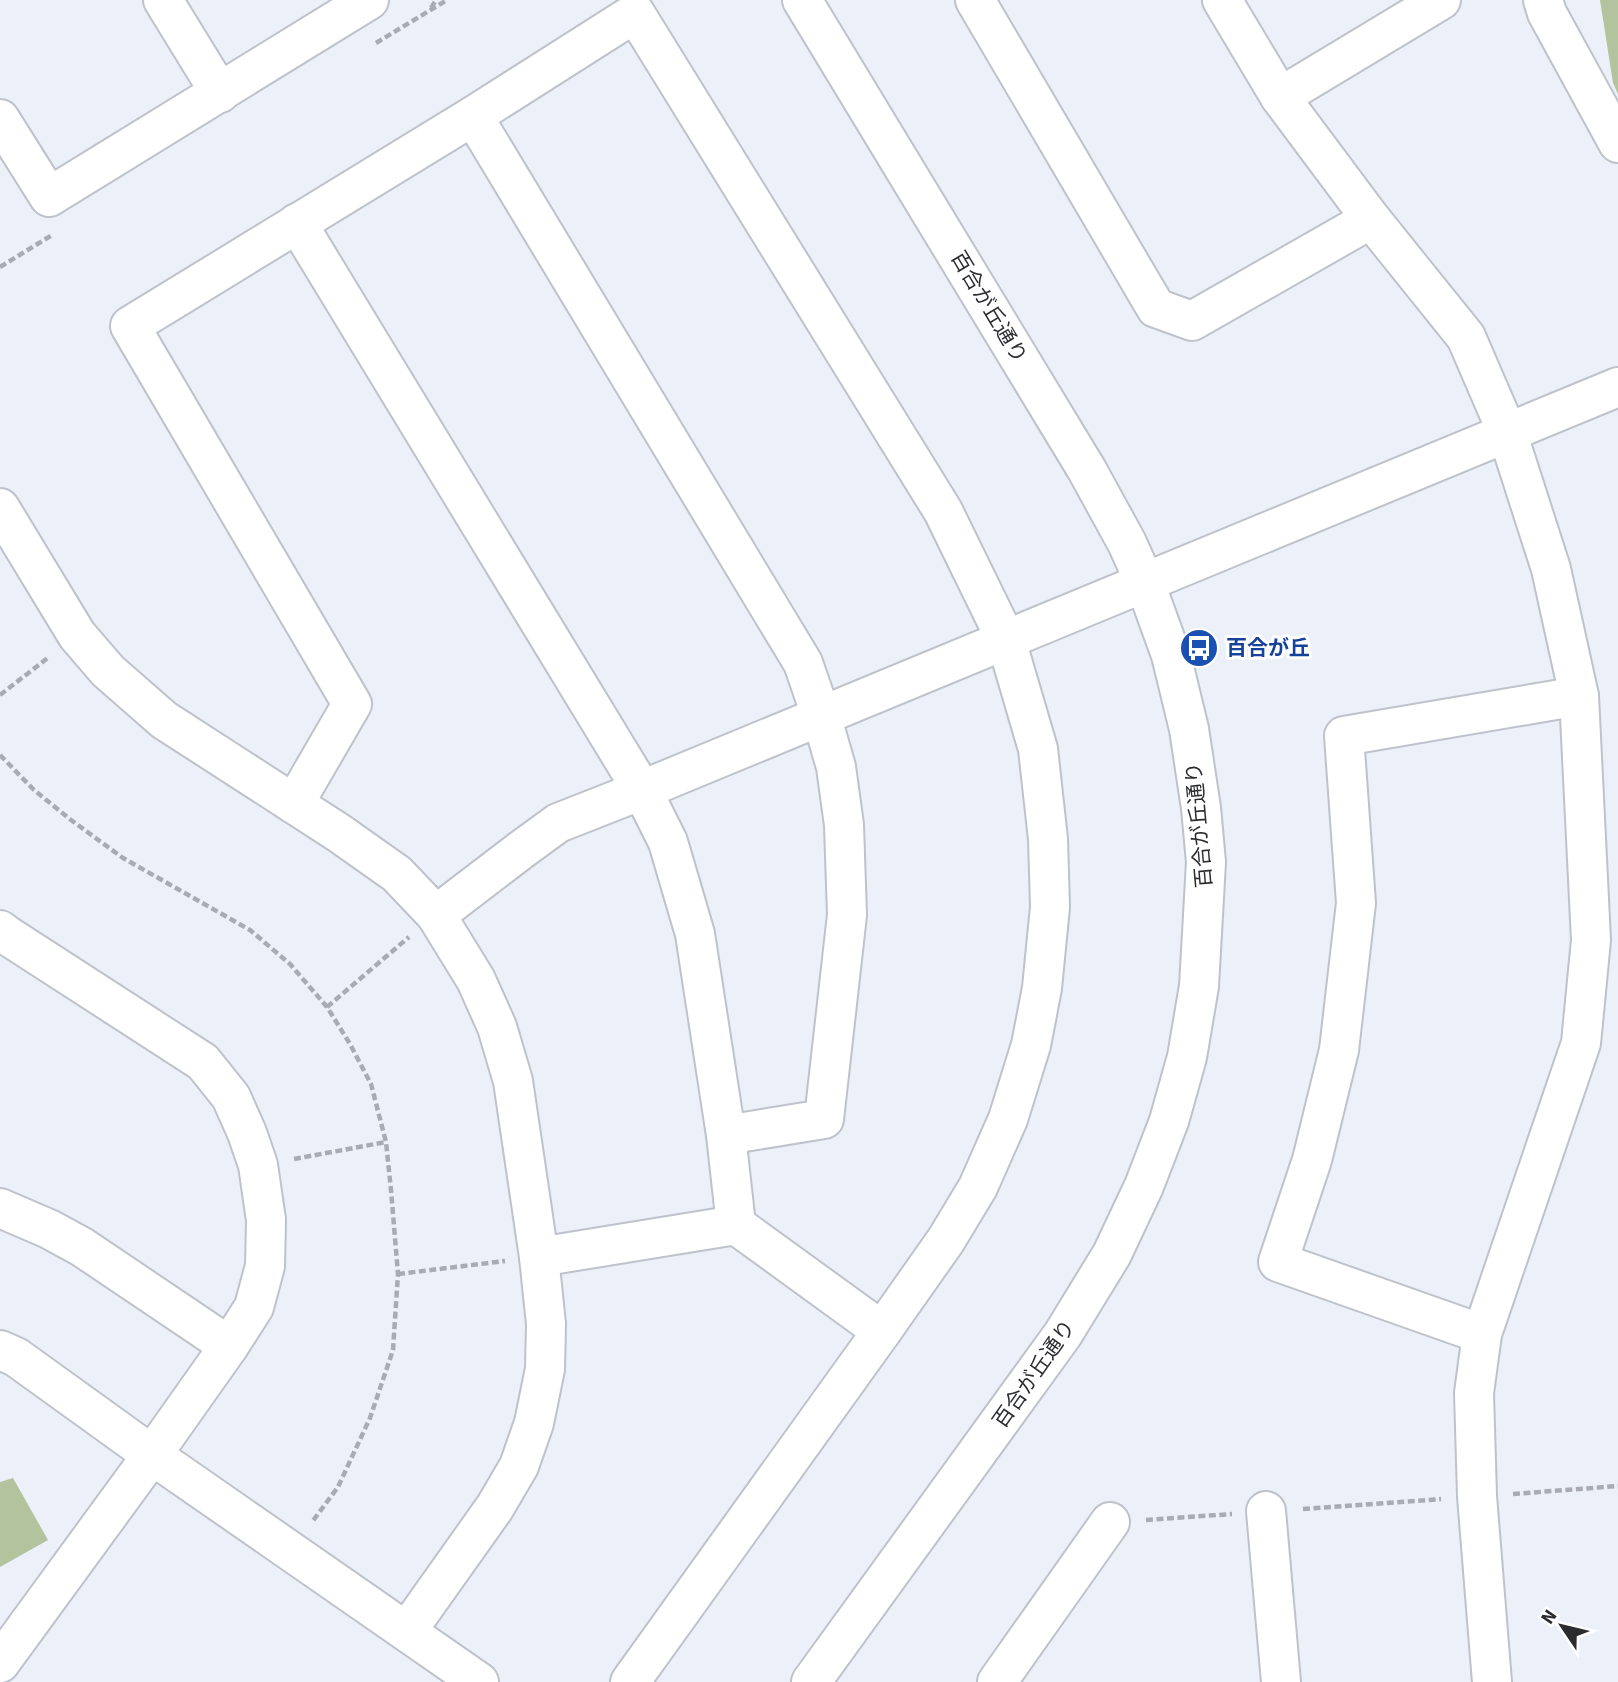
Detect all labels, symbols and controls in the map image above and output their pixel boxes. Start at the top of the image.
street label: 百合が丘通り [944,245,1034,369]
bus stop icon: 百合が丘 [1178,627,1220,669]
place label: 百合が丘 [1226,633,1310,663]
street label: 百合が丘通り [1179,761,1219,889]
street label: 百合が丘通り [986,1314,1082,1434]
north arrow [1527,1591,1597,1661]
text: N [1535,1604,1564,1630]

